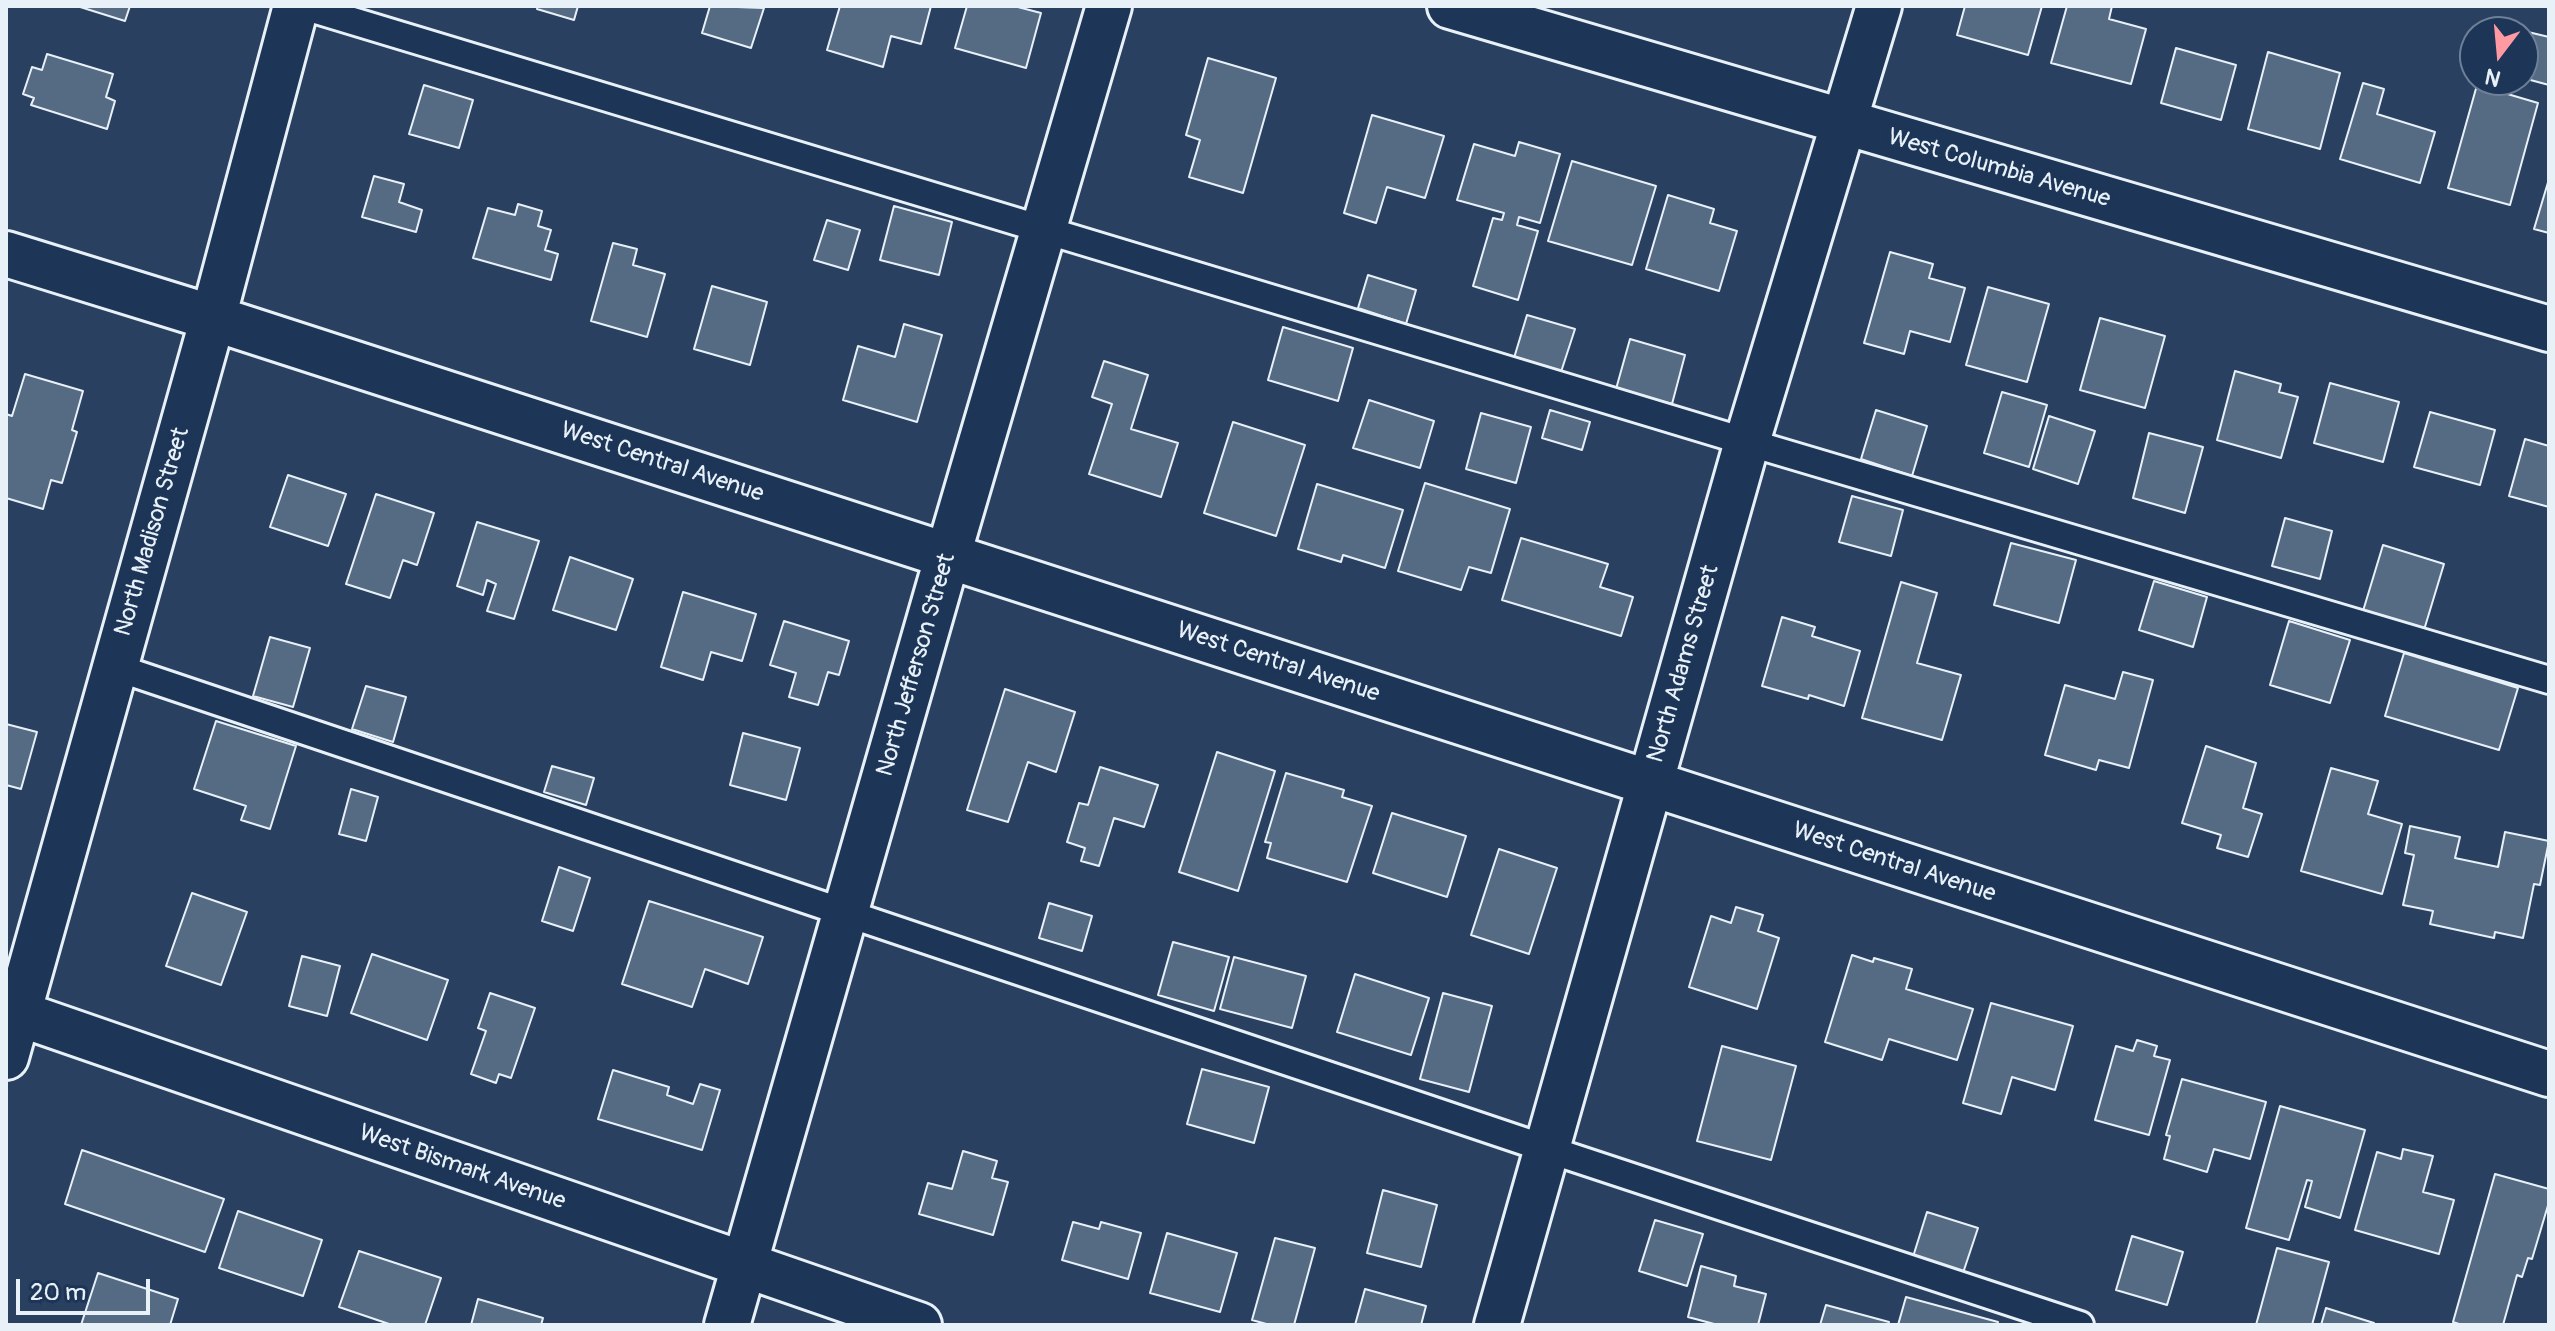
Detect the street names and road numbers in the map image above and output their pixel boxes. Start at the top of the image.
street label: West Columbia Avenue [1884,123,2114,215]
street label: West Central Avenue [557,417,767,509]
street label: North Madison Street [109,424,197,640]
street label: North Jefferson Street [871,550,963,780]
street label: North Adams Street [1642,562,1726,766]
street label: West Central Avenue [1173,617,1383,709]
street label: West Central Avenue [1789,817,1999,909]
street label: West Bismark Avenue [355,1119,569,1217]

